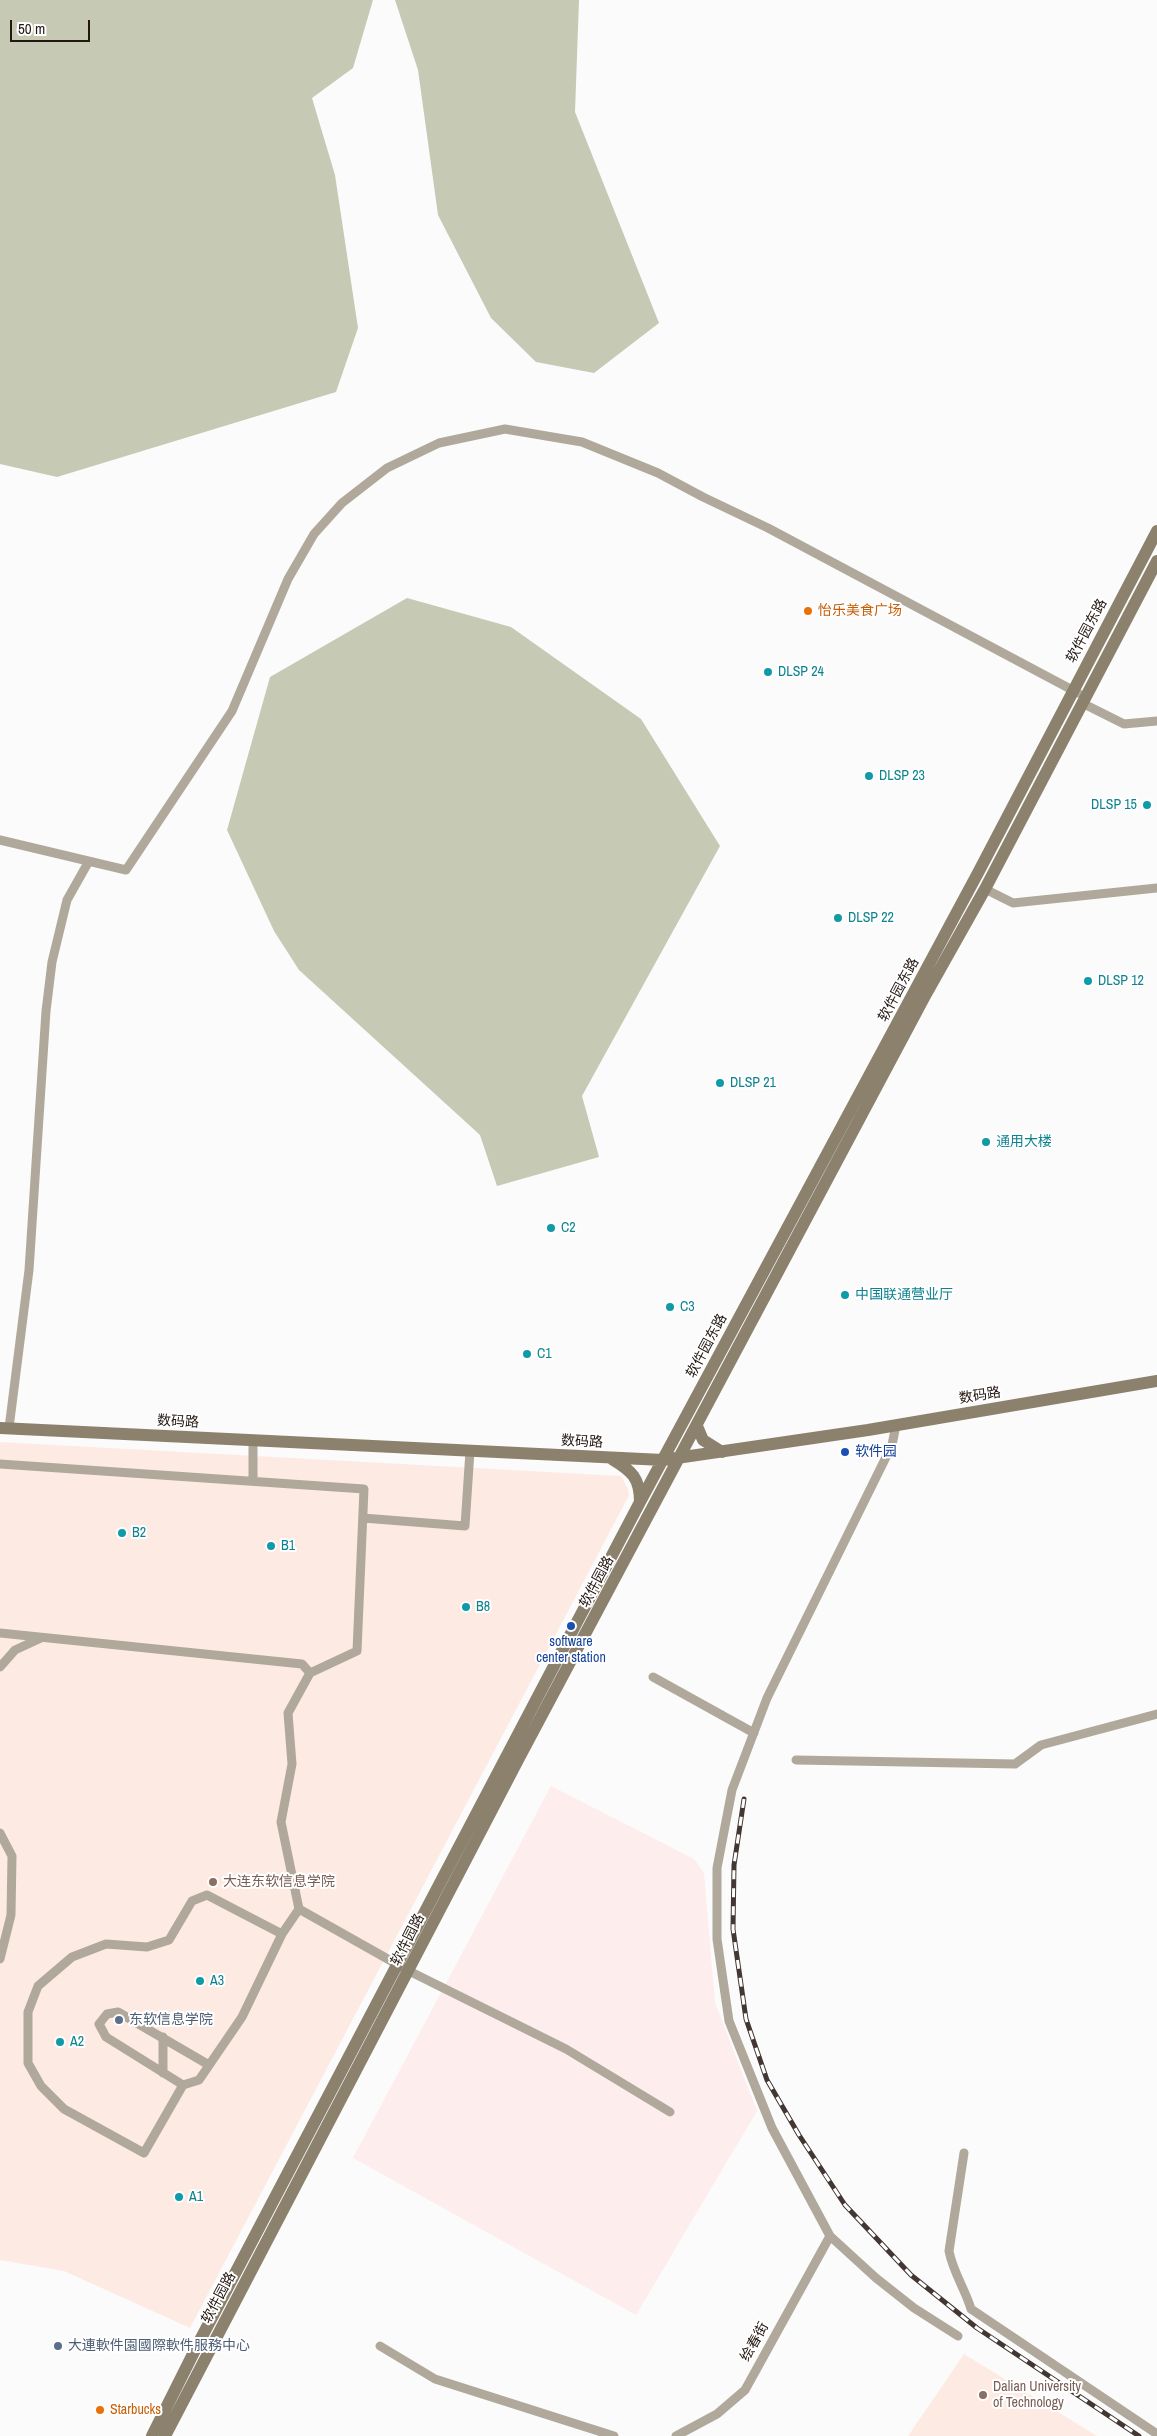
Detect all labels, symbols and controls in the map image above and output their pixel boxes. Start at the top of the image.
scale bar [12,10,92,42]
text: 50 m [18,18,45,39]
street label: 软件园东路 [1063,596,1111,666]
place label: 怡乐美食广场 [818,603,902,619]
marker: 怡乐美食广场 [802,605,814,617]
place label: DLSP 24 [778,664,824,680]
marker: DLSP 24 [762,666,774,678]
place label: DLSP 23 [879,768,925,784]
marker: DLSP 23 [863,770,875,782]
place label: DLSP 15 [1091,797,1137,813]
marker: DLSP 15 [1141,799,1153,811]
place label: DLSP 22 [848,910,894,926]
marker: DLSP 22 [832,912,844,924]
street label: 软件园东路 [875,955,923,1025]
place label: DLSP 12 [1098,973,1144,989]
marker: DLSP 12 [1082,975,1094,987]
place label: DLSP 21 [730,1075,776,1091]
marker: DLSP 21 [714,1077,726,1089]
place label: 通用大楼 [996,1134,1052,1150]
marker: 通用大楼 [980,1136,992,1148]
place label: C2 [561,1220,576,1236]
marker: C2 [545,1222,557,1234]
place label: 中国联通营业厅 [855,1287,953,1303]
marker: 中国联通营业厅 [839,1289,851,1301]
place label: C3 [680,1299,695,1315]
marker: C3 [664,1301,676,1313]
street label: 软件园东路 [683,1311,731,1381]
place label: C1 [537,1346,552,1362]
marker: C1 [521,1348,533,1360]
street label: 数码路 [958,1384,1002,1408]
street label: 数码路 [157,1413,199,1431]
street label: 数码路 [561,1433,603,1451]
place label: 软件园 [855,1444,897,1460]
marker: 软件园 [839,1446,851,1458]
place label: B2 [132,1525,146,1541]
marker: B2 [116,1527,128,1539]
place label: B1 [281,1538,295,1554]
marker: B1 [265,1540,277,1552]
street label: 软件园路 [576,1553,618,1611]
place label: B8 [476,1599,490,1615]
marker: B8 [460,1601,472,1613]
marker: software center station [565,1620,577,1632]
place label: software center station [536,1634,606,1666]
place label: 大连东软信息学院 [223,1874,335,1890]
marker: 大连东软信息学院 [207,1876,219,1888]
street label: 软件园路 [388,1911,428,1969]
place label: A3 [210,1973,224,1989]
marker: A3 [194,1975,206,1987]
place label: 东软信息学院 [129,2012,213,2028]
marker: 东软信息学院 [113,2014,125,2026]
place label: A2 [70,2034,84,2050]
marker: A2 [54,2036,66,2048]
place label: A1 [189,2189,203,2205]
marker: A1 [173,2191,185,2203]
street label: 软件园路 [198,2269,240,2327]
street label: 绘春街 [737,2320,773,2364]
place label: 大連軟件園國際軟件服務中心 [68,2338,250,2354]
marker: 大連軟件園國際軟件服務中心 [52,2340,64,2352]
place label: Dalian University of Technology [993,2379,1081,2412]
marker: Dalian University of Technology [977,2389,989,2401]
place label: Starbucks [110,2402,161,2418]
marker: Starbucks [94,2404,106,2416]

